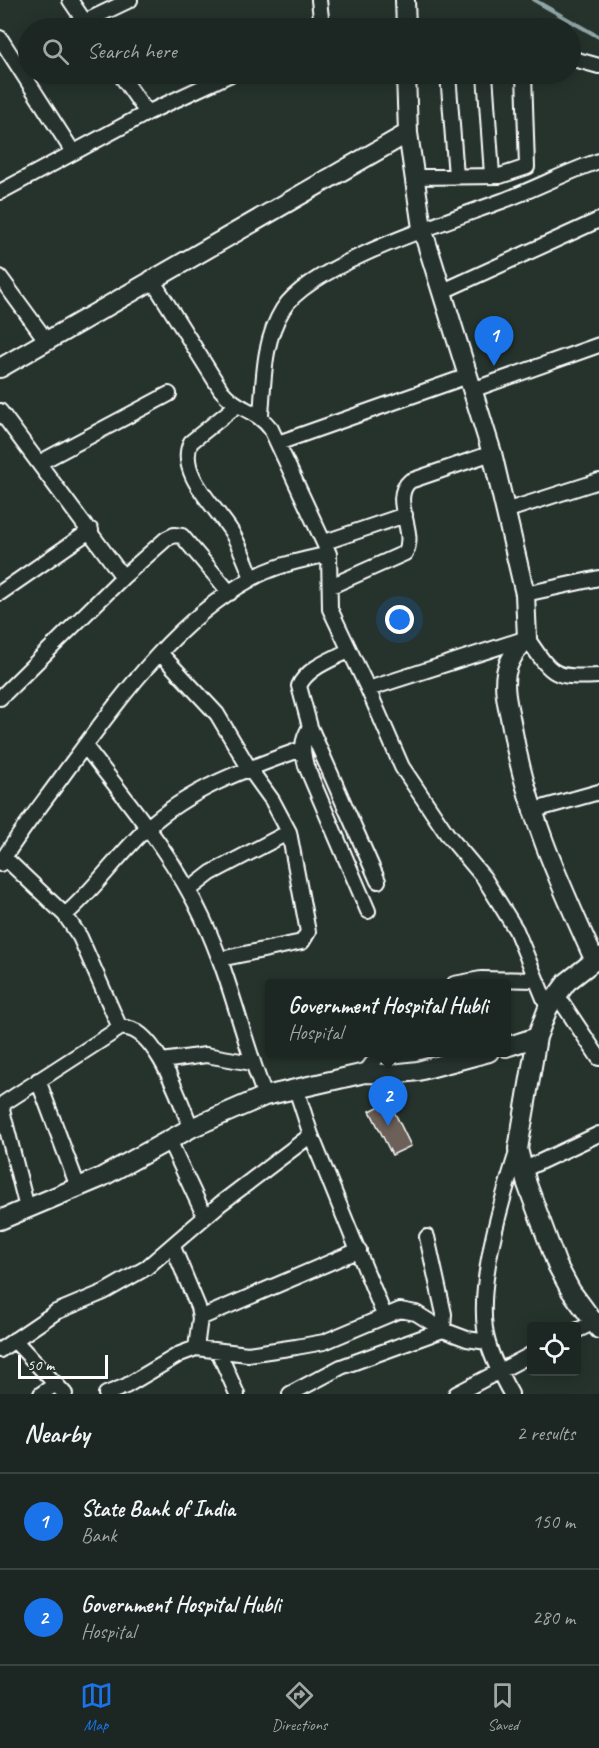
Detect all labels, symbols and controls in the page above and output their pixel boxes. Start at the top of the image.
search box [18,18,581,84]
icon: search [39,35,72,68]
text: Search here [87,37,177,65]
pin: 1 [474,316,514,366]
your location [385,605,414,634]
popup [265,979,511,1057]
text: Government Hospital Hubli [288,992,488,1020]
text: Hospital [288,1020,343,1045]
pin: 2 [368,1076,408,1126]
map controls [527,1322,581,1376]
button: locate [527,1322,581,1376]
scale bar [18,1352,108,1380]
text: 50 m [27,1355,54,1375]
text: Nearby [24,1417,89,1450]
text: 2 results [516,1421,575,1446]
text: State Bank of India [81,1495,235,1523]
text: 1 [39,1509,48,1534]
text: 150 m [532,1509,575,1534]
text: Bank [81,1523,116,1548]
text: Government Hospital Hubli [81,1591,281,1619]
text: 2 [39,1605,48,1630]
text: 280 m [532,1605,575,1630]
text: Hospital [81,1619,136,1644]
tab: Map [80,1679,113,1735]
tab: Directions [272,1679,327,1735]
tab: Saved [486,1679,519,1735]

